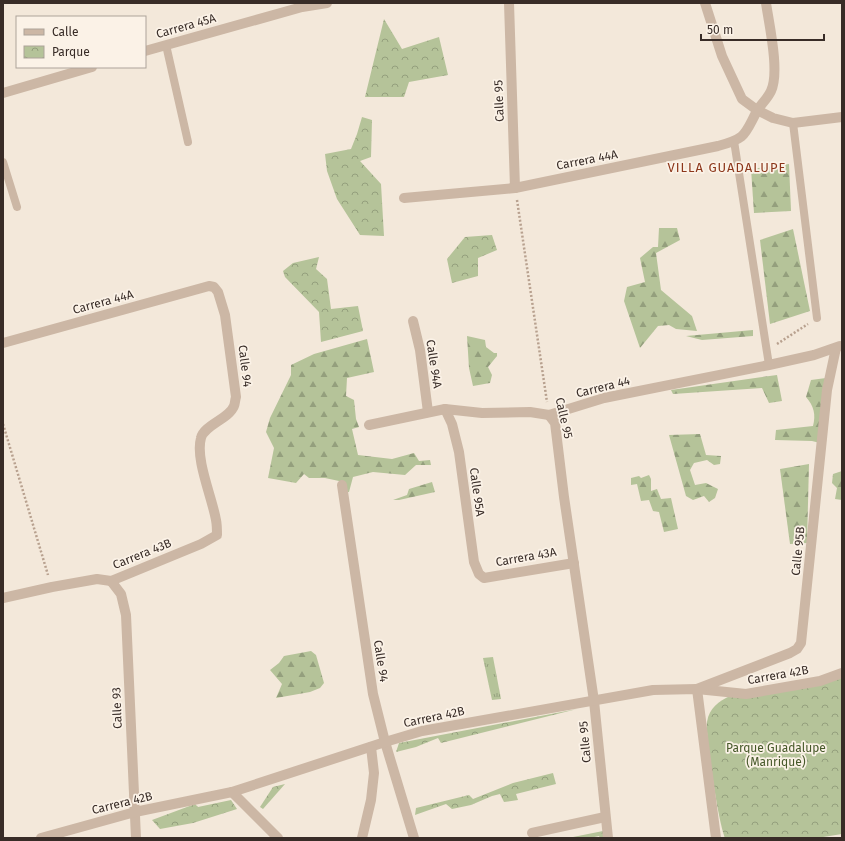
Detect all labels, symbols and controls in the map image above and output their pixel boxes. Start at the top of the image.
street label: Carrera 45A [154,11,218,41]
legend [16,16,146,68]
scale bar [701,16,824,42]
text: 50 m [707,23,733,37]
text: Calle [52,25,79,39]
text: Parque [52,45,90,59]
street label: Calle 95 [491,80,507,122]
street label: Carrera 44A [555,147,619,173]
district label: VILLA GUADALUPE [668,160,787,175]
street label: Carrera 44A [71,287,135,317]
street label: Calle 94A [423,339,445,389]
street label: Calle 94 [235,344,255,388]
street label: Carrera 44 [574,373,632,400]
street label: Calle 95 [552,396,576,440]
street label: Calle 95A [467,467,487,517]
street label: Calle 95B [788,526,808,576]
street label: Carrera 43B [111,536,173,572]
street label: Carrera 43A [494,545,558,569]
street label: Calle 94 [371,639,391,684]
street label: Carrera 42B [746,663,810,687]
street label: Calle 93 [109,687,125,729]
street label: Carrera 42B [402,704,466,730]
street label: Calle 95 [576,720,594,764]
park label: Parque Guadalupe (Manrique) [726,741,826,769]
street label: Carrera 42B [90,789,154,817]

